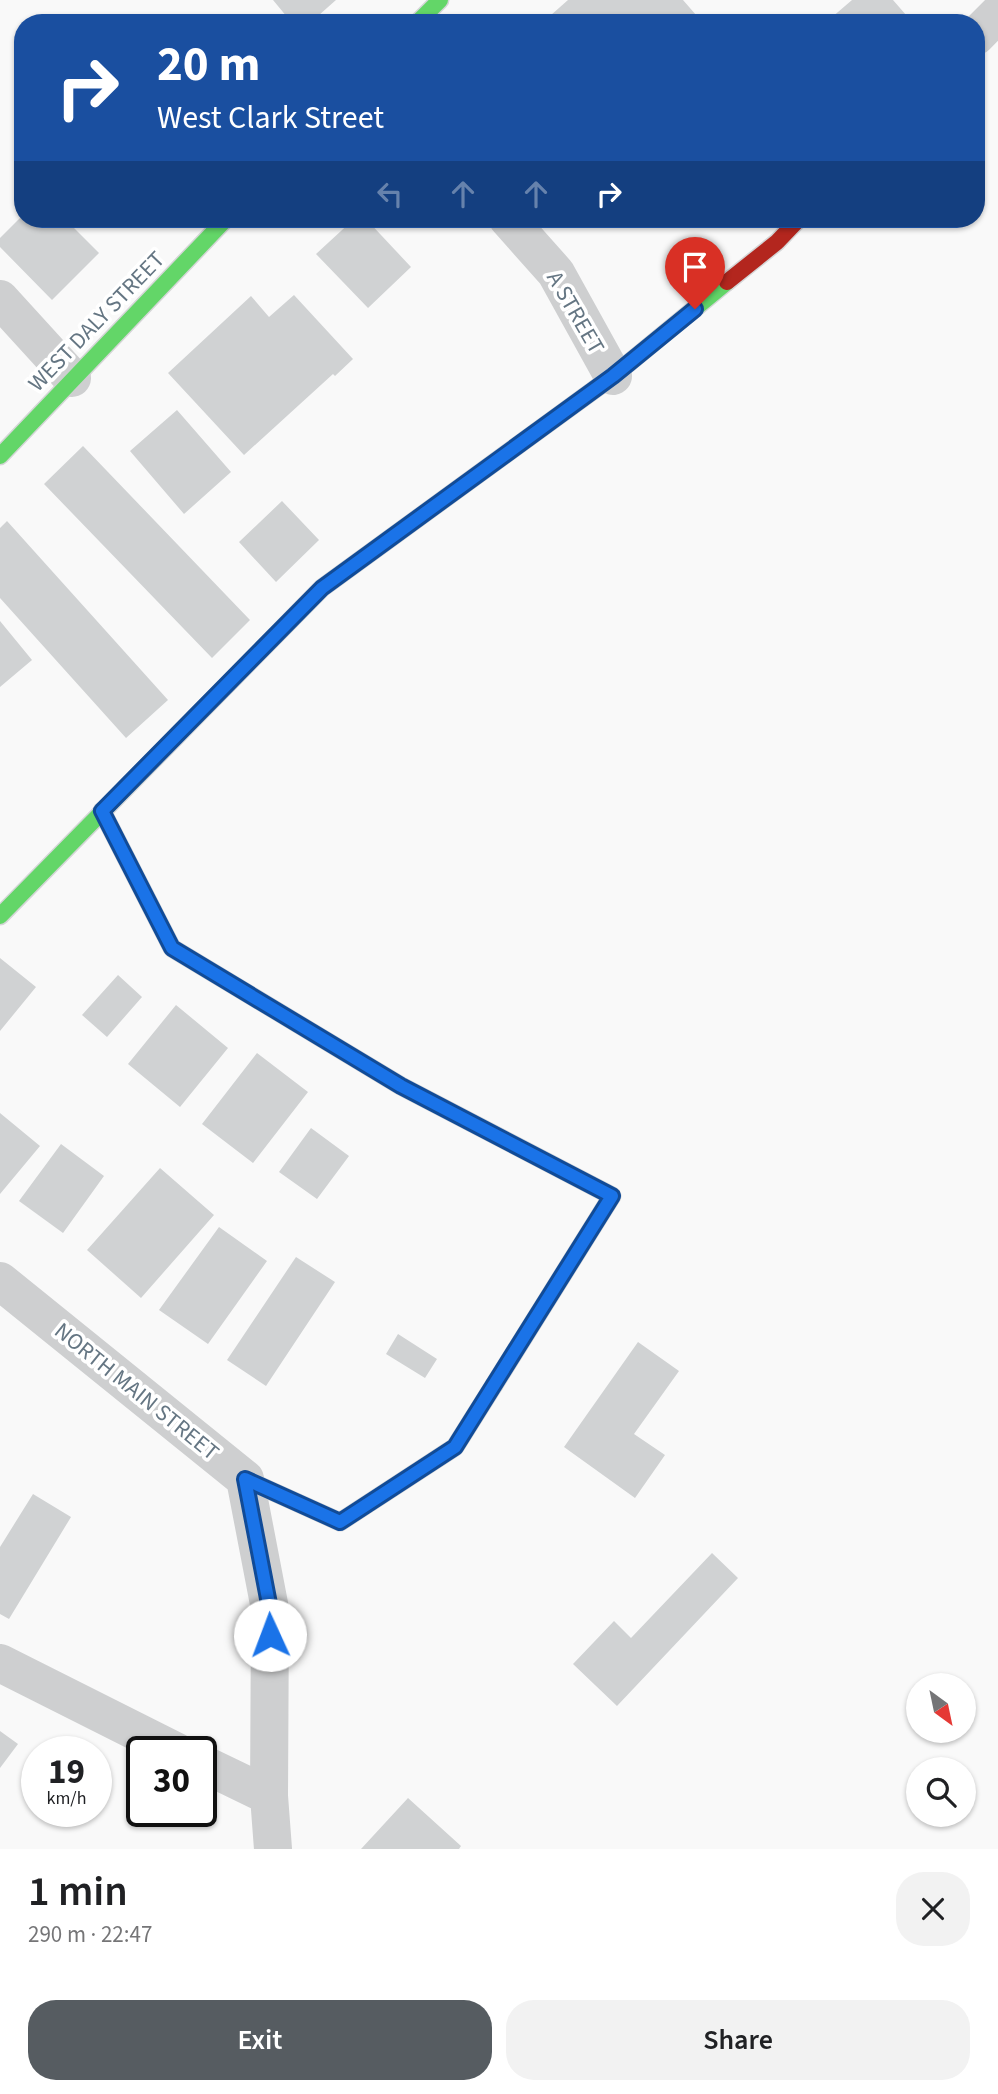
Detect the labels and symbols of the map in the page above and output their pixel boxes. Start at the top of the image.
pin [665,237,725,309]
street label: WEST DALY STREET [21,244,172,399]
street label: A STREET [539,265,613,360]
street label: NORTH MAIN STREET [47,1315,226,1468]
position arrow [233,1598,307,1672]
north arrow [906,1673,976,1743]
speed limit sign: 30 [126,1736,217,1827]

